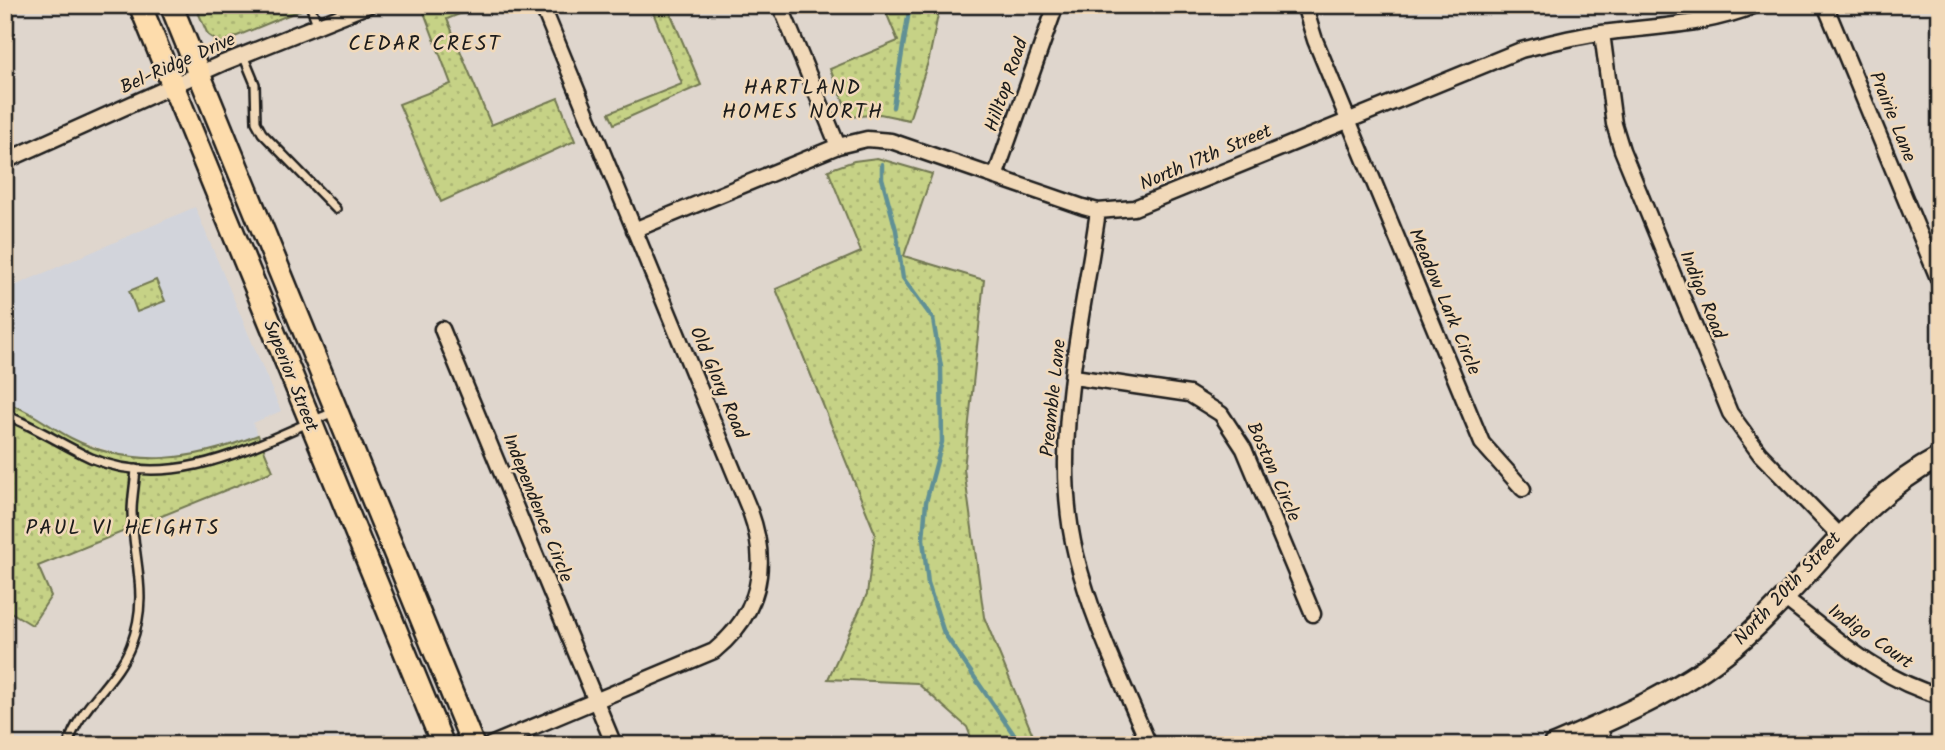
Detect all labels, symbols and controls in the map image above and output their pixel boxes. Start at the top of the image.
street label: Bel-Ridge Drive [115,25,241,103]
district label: CEDAR CREST [348,28,502,61]
street label: Hilltop Road [977,34,1037,136]
street label: Prairie Lane [1860,67,1924,167]
district label: HARTLAND HOMES NORTH [722,72,884,129]
street label: North 17th Street [1135,116,1277,199]
street label: Meadow Lark Circle [1400,224,1489,380]
street label: Indigo Road [1671,246,1734,344]
street label: Superior Street [254,316,326,437]
street label: Old Glory Road [681,322,755,444]
street label: Preamble Lane [1033,337,1075,458]
street label: Boston Circle [1238,417,1309,527]
street label: Independence Circle [493,429,581,587]
district label: PAUL VI HEIGHTS [26,512,220,545]
street label: North 20th Street [1727,525,1849,653]
street label: Indigo Court [1821,597,1919,678]

